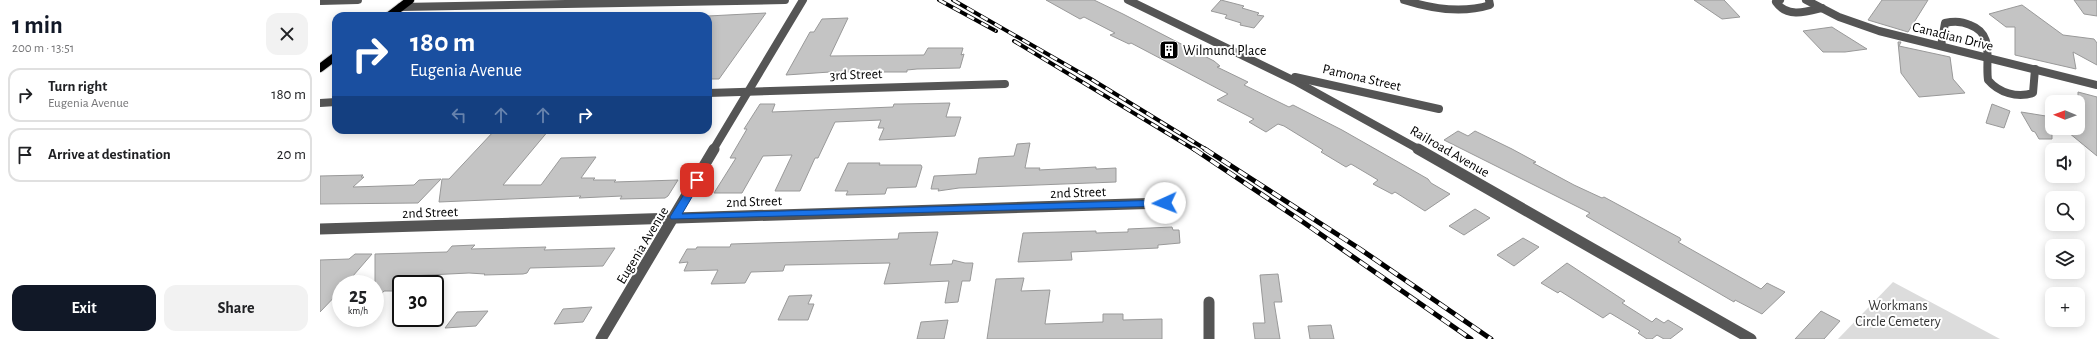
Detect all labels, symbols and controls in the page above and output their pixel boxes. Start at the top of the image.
button: close [266,13,308,55]
text: 1 min [12,14,63,38]
street label: Canadian Drive [1911,20,1995,54]
icon: right [344,28,396,80]
text: 180 m [410,29,475,57]
building icon: Wilmund Place [1158,39,1180,61]
text: 200 m · 13:51 [12,42,74,55]
place label: Wilmund Place [1183,44,1266,58]
text: Eugenia Avenue [410,62,522,80]
street label: Pamona Street [1321,62,1403,94]
street label: 3rd Street [829,67,883,83]
text: Turn right [48,79,107,94]
icon: right [14,84,36,106]
text: 180 m [271,87,306,102]
north arrow [2045,95,2085,135]
map controls [2045,95,2085,327]
text: Eugenia Avenue [48,97,129,110]
icon: left [448,104,470,126]
icon: ahead [490,104,512,126]
icon: ahead [532,104,554,126]
icon: right [574,104,596,126]
street label: Railroad Avenue [1407,124,1492,180]
button: sound [2045,143,2085,183]
icon: arrive [14,144,36,166]
text: Arrive at destination [48,147,171,162]
text: 20 m [277,147,306,162]
pin [680,163,714,197]
icon: arrive [686,169,708,191]
position arrow [1144,182,1186,224]
street label: 2nd Street [1050,185,1107,201]
button: search [2045,191,2085,231]
street label: 2nd Street [726,194,783,210]
street label: 2nd Street [402,205,459,221]
street label: Eugenia Avenue [614,205,671,286]
button: layers [2045,239,2085,279]
speed limit sign: 30 [392,275,444,327]
button: Exit [12,285,156,331]
button: Share [164,285,308,331]
text: 25 [349,286,367,306]
button: + [2045,287,2085,327]
park label: Workmans Circle Cemetery [1855,299,1941,329]
text: km/h [348,306,368,316]

